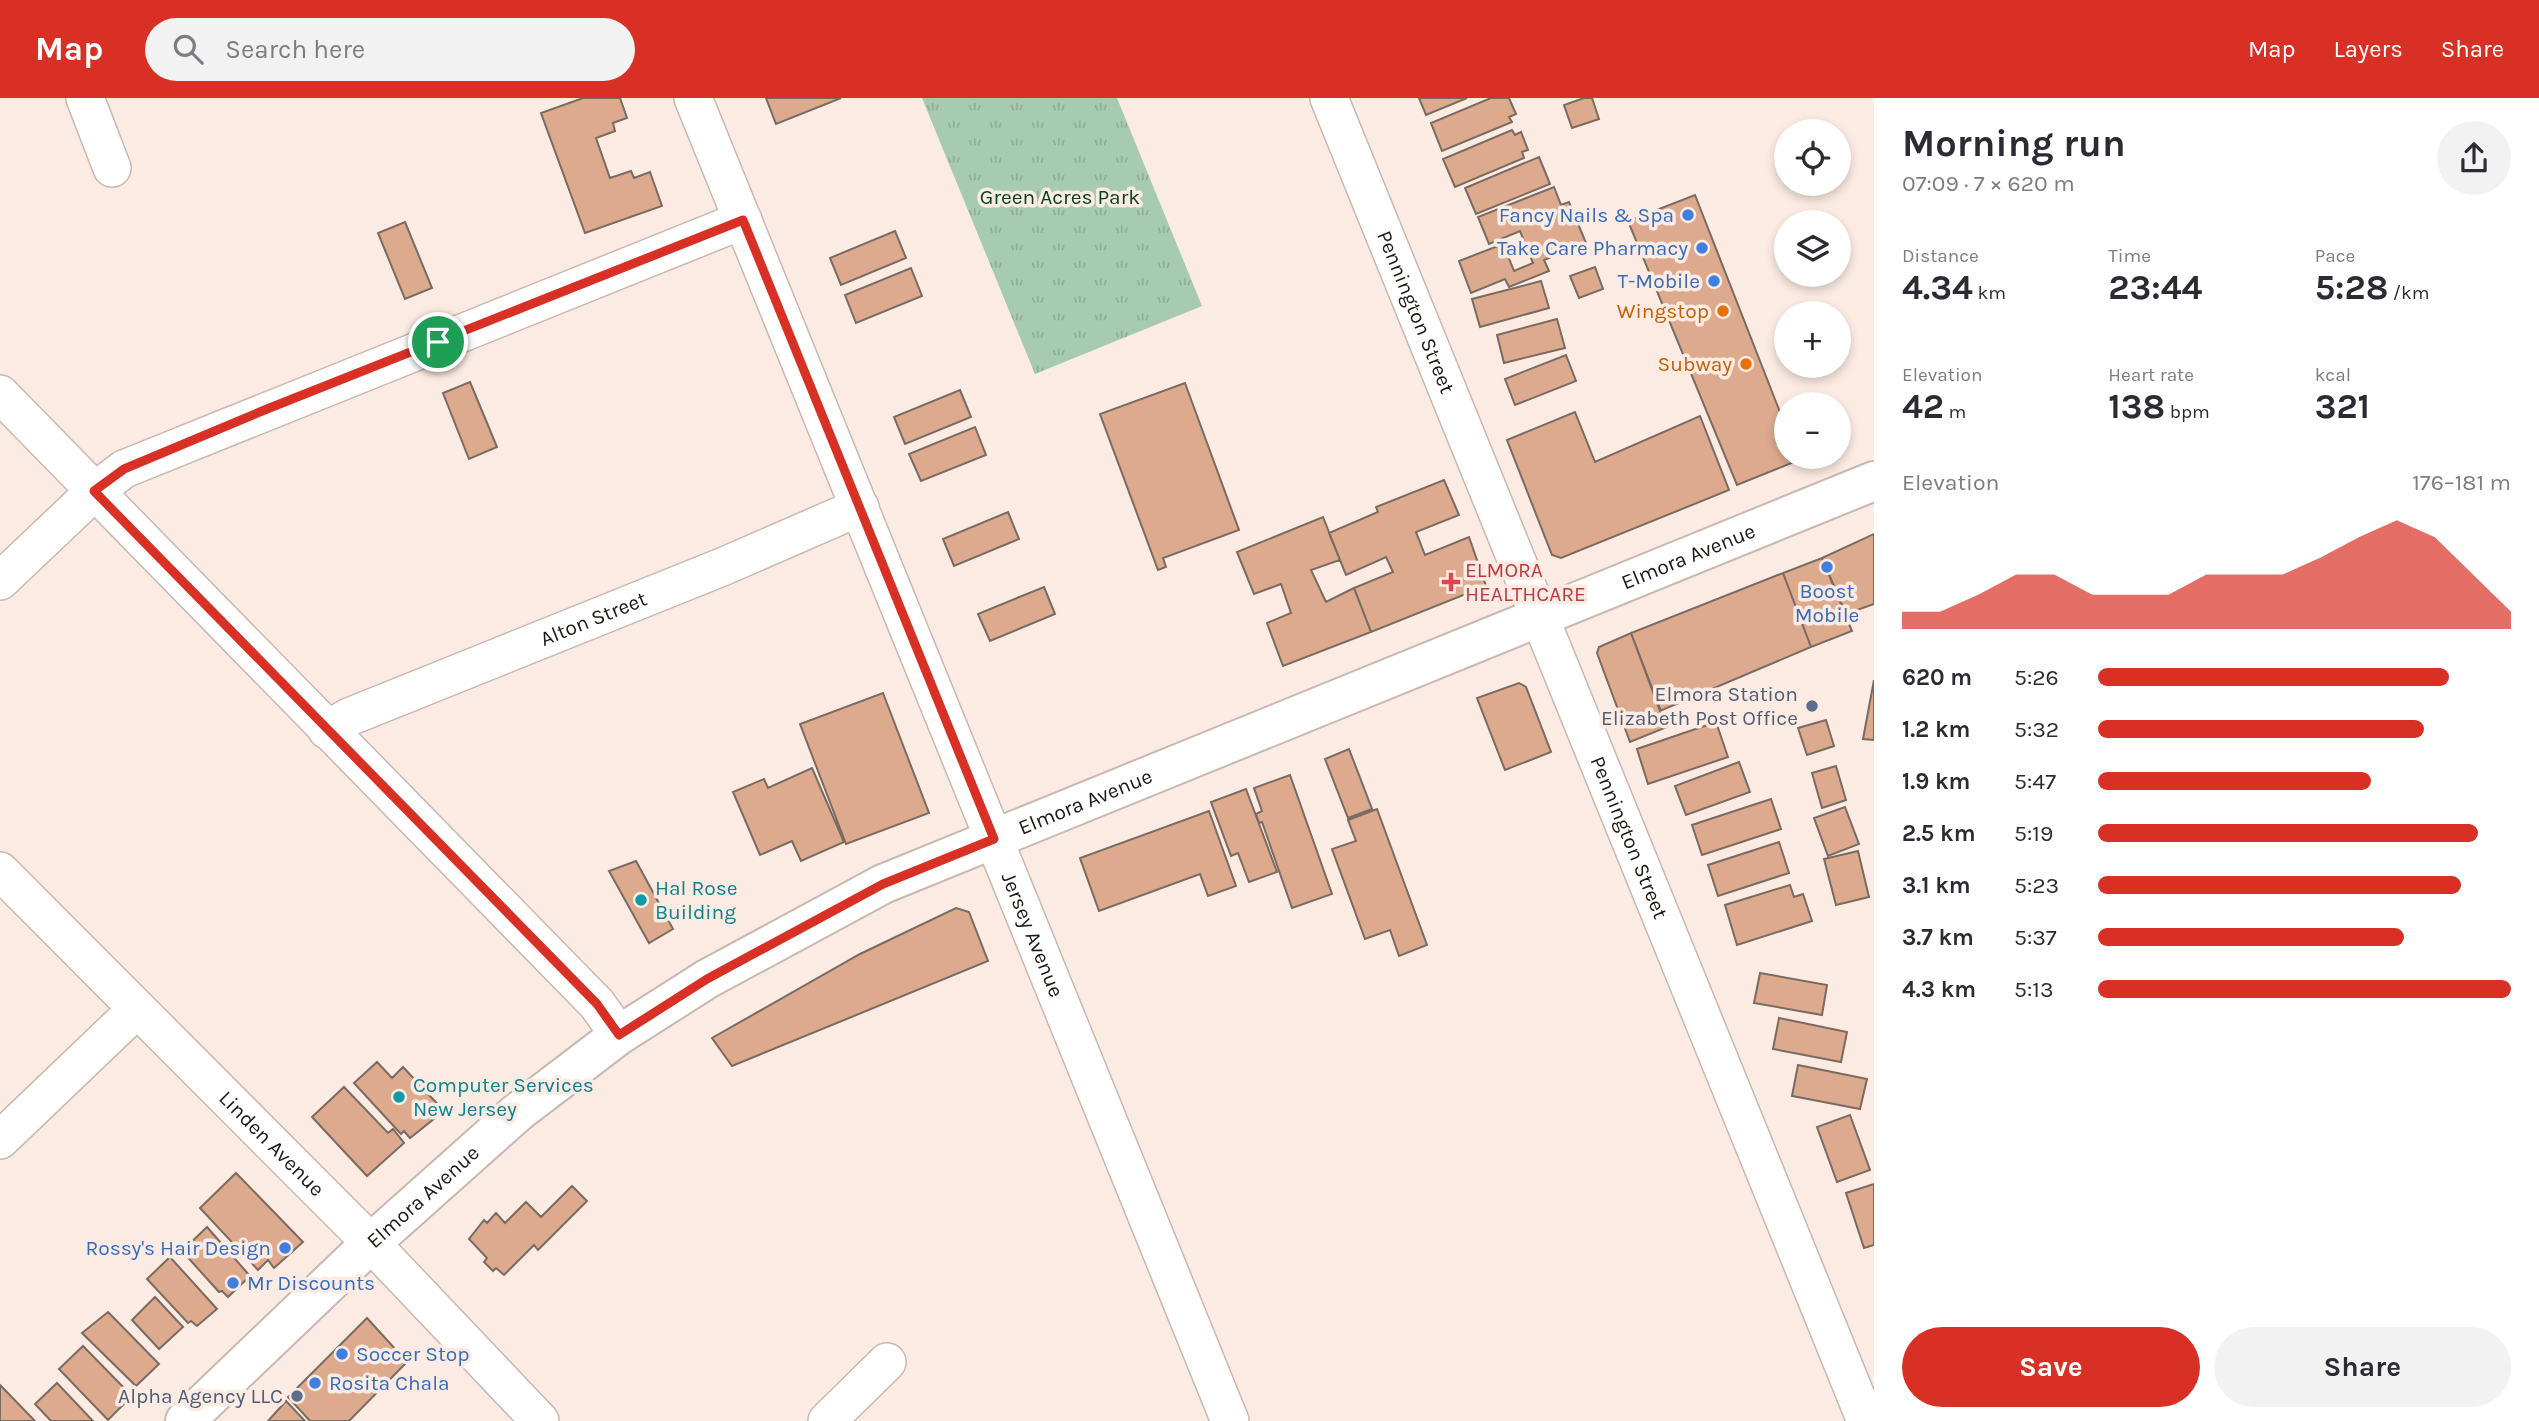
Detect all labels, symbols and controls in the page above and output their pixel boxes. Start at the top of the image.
search box [145,18,635,81]
text: Map [35,30,103,68]
icon: search [169,30,207,68]
text: Search here [225,34,365,65]
text: Map [2248,35,2296,63]
text: Layers [2334,35,2403,63]
text: Share [2441,35,2504,63]
map controls [1774,119,1851,469]
button: locate [1774,119,1851,196]
text: Morning run [1902,121,2126,166]
button: share [2437,121,2511,195]
text: 07:09 · 7 × 620 m [1902,170,2075,197]
park label: Green Acres Park [980,185,1140,209]
place label: Fancy Nails & Spa [1499,203,1674,227]
marker: Fancy Nails & Spa [1680,207,1696,223]
button: layers [1774,210,1851,287]
street label: Pennington Street [1372,227,1460,397]
place label: Take Care Pharmacy [1497,236,1688,260]
marker: Take Care Pharmacy [1694,240,1710,256]
text: Distance [1902,245,1979,267]
text: Time [2108,245,2151,267]
text: Pace [2315,245,2355,267]
text: 4.34 [1902,267,1973,308]
text: 23:44 [2108,267,2202,308]
text: 5:28 [2315,267,2388,308]
place label: T-Mobile [1618,269,1700,293]
marker: T-Mobile [1706,273,1722,289]
text: km [1973,282,2006,304]
text: /km [2388,282,2429,304]
place label: Wingstop [1617,299,1709,323]
button: + [1774,301,1851,378]
marker: Wingstop [1715,303,1731,319]
pin [408,312,468,372]
icon: arrive [419,323,457,361]
place label: Subway [1658,352,1732,376]
marker: Subway [1738,356,1754,372]
text: Elevation [1902,364,1982,386]
text: Heart rate [2108,364,2194,386]
text: kcal [2315,364,2351,386]
text: 42 [1902,386,1944,427]
text: 138 [2108,386,2165,427]
text: 321 [2315,386,2370,427]
button: − [1774,392,1851,469]
text: m [1944,401,1966,423]
text: bpm [2165,401,2210,423]
text: Elevation [1902,469,1999,496]
text: 176–181 m [2412,469,2511,496]
street label: Elmora Avenue [1618,519,1759,594]
place label: ELMORA HEALTHCARE [1465,558,1586,606]
marker: Boost Mobile [1819,559,1835,575]
marker: ELMORA HEALTHCARE [1443,574,1459,590]
place label: Boost Mobile [1795,579,1859,627]
street label: Alton Street [537,587,650,651]
text: 620 m [1902,664,1972,691]
text: 5:26 [2014,664,2059,691]
place label: Elmora Station Elizabeth Post Office [1601,682,1798,730]
marker: Elmora Station Elizabeth Post Office [1804,698,1820,714]
text: 1.2 km [1902,716,1970,743]
text: 5:32 [2014,716,2059,743]
street label: Pennington Street [1585,753,1673,922]
street label: Elmora Avenue [1015,764,1156,840]
text: 1.9 km [1902,768,1970,795]
text: 5:47 [2014,768,2056,795]
text: 2.5 km [1902,820,1976,847]
text: 5:19 [2014,820,2053,847]
street label: Jersey Avenue [997,869,1069,1001]
text: 3.1 km [1902,872,1971,899]
text: 5:23 [2014,872,2059,899]
place label: Hal Rose Building [655,876,738,924]
marker: Hal Rose Building [633,892,649,908]
text: 3.7 km [1902,924,1974,951]
text: 5:37 [2014,924,2057,951]
text: 4.3 km [1902,976,1976,1003]
text: 5:13 [2014,976,2053,1003]
place label: Computer Services New Jersey [413,1073,594,1121]
street label: Linden Avenue [214,1086,329,1201]
marker: Computer Services New Jersey [391,1089,407,1105]
street label: Elmora Avenue [362,1140,484,1253]
place label: Rossy's Hair Design [85,1236,271,1260]
marker: Rossy's Hair Design [277,1240,293,1256]
place label: Mr Discounts [247,1271,375,1295]
marker: Mr Discounts [225,1275,241,1291]
button: Save [1902,1327,2200,1407]
button: Share [2214,1327,2511,1407]
place label: Soccer Stop [356,1342,470,1366]
marker: Soccer Stop [334,1346,350,1362]
place label: Rosita Chala [329,1371,450,1395]
marker: Rosita Chala [307,1375,323,1391]
place label: Alpha Agency LLC [118,1384,283,1408]
marker: Alpha Agency LLC [289,1388,305,1404]

